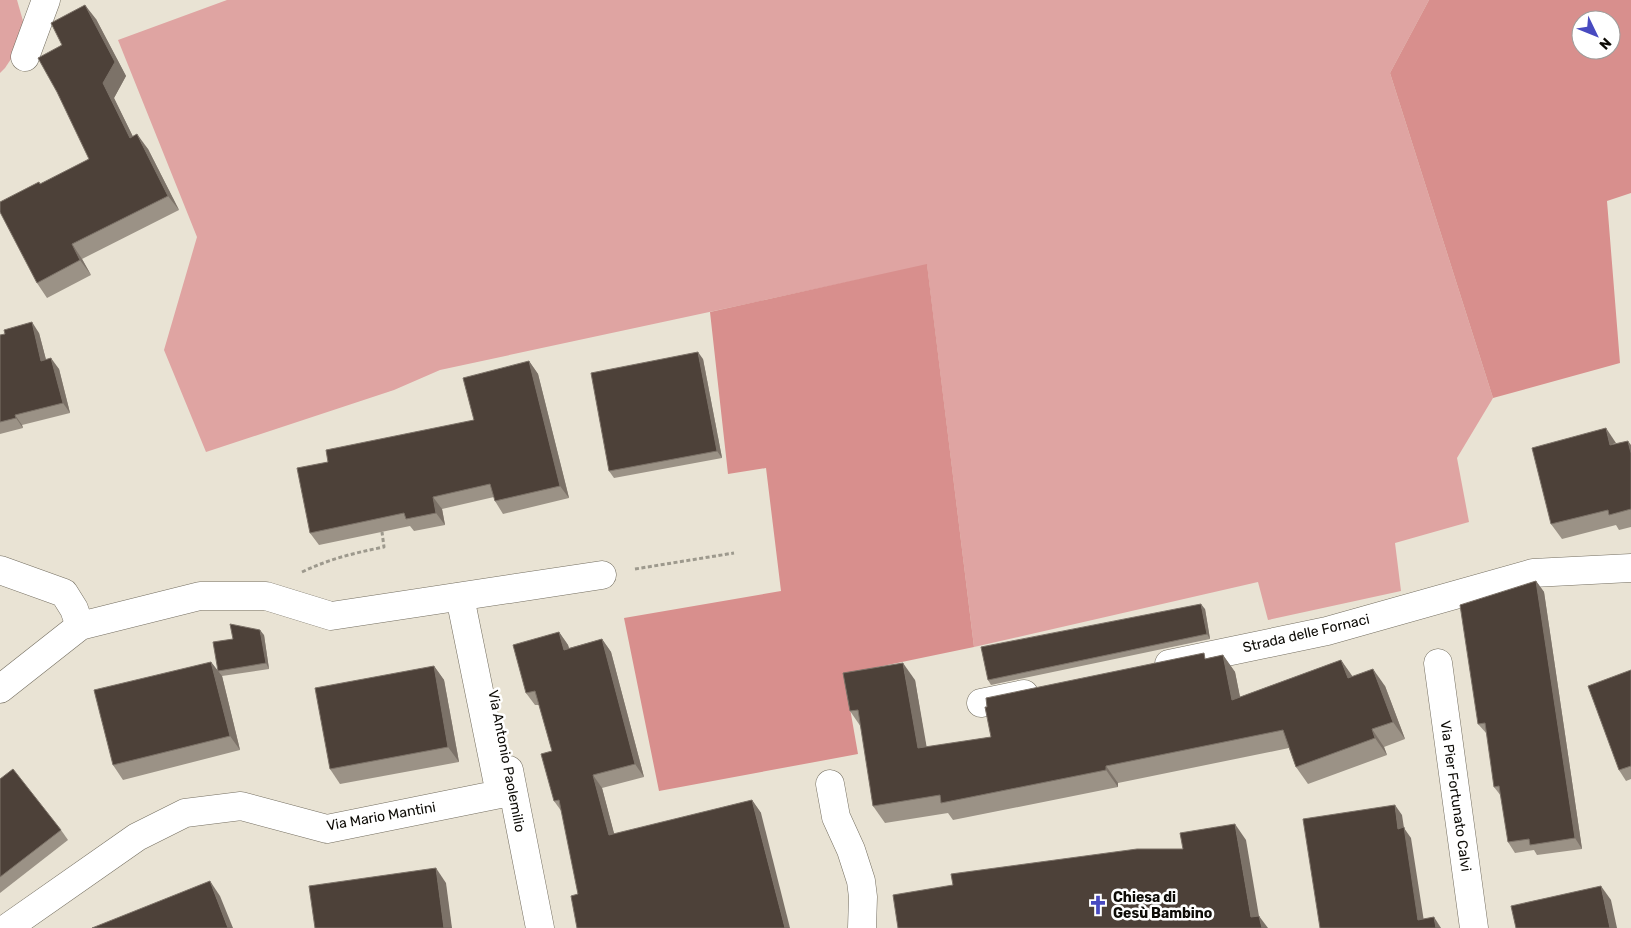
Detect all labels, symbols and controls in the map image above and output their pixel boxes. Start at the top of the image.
north arrow [1571,10,1621,60]
text: N [1595,34,1615,53]
street label: Strada delle Fornaci [1241,611,1371,656]
street label: Via Antonio Paolemilio [484,689,529,834]
street label: Via Pier Fortunato Calvi [1436,719,1475,873]
street label: Via Mario Mantini [325,799,437,834]
place label: Chiesa di Gesù Bambino [1113,889,1212,922]
church icon: Chiesa di Gesù Bambino [1087,894,1109,916]

